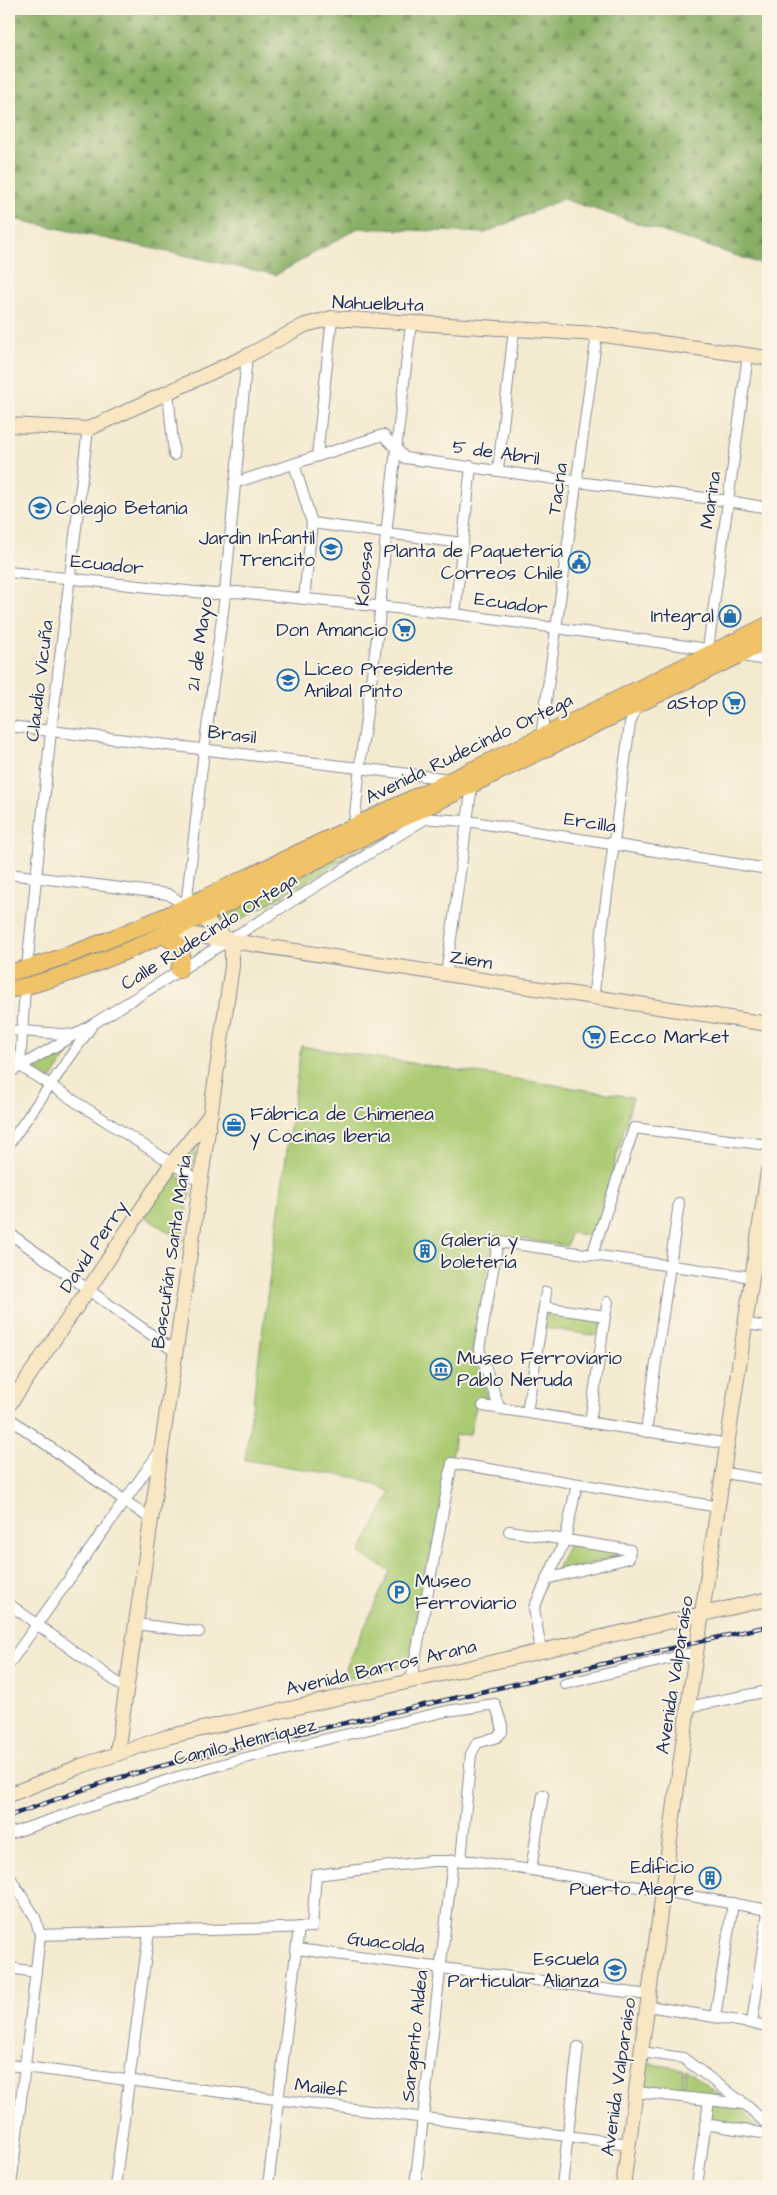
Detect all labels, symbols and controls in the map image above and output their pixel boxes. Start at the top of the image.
street label: Nahuelbuta [332,289,425,319]
street label: 5 de Abril [451,434,541,472]
street label: Tacna [541,461,575,517]
street label: Marina [694,469,728,531]
place label: Colegio Betania [56,495,188,523]
school or university icon: Colegio Betania [28,496,52,520]
place label: Jardin Infantil Trencito [199,525,315,574]
school or university icon: Jardin Infantil Trencito [319,537,343,561]
place label: Planta de Paquetería Correos Chile [384,538,563,587]
street label: Kolossa [349,541,381,607]
street label: Ecuador [69,548,145,582]
public building icon: Planta de Paquetería Correos Chile [567,550,591,574]
street label: Ecuador [473,586,550,623]
street label: 21 de Mayo [180,595,221,693]
place label: Integral [651,603,714,631]
shop icon: Integral [718,604,742,628]
place label: Don Amancio [276,617,388,644]
street label: Claudio Vicuña [19,618,61,743]
supermarket icon: Don Amancio [392,618,416,642]
place label: Liceo Presidente Anibal Pinto [304,656,453,705]
school or university icon: Liceo Presidente Anibal Pinto [276,668,300,692]
street label: Avenida Rudecindo Ortega [361,687,578,812]
place label: aStop [667,690,718,717]
supermarket icon: aStop [722,691,746,715]
street label: Brasil [206,719,258,751]
street label: Ercilla [562,806,618,840]
street label: Calle Rudecindo Ortega [116,867,303,998]
street label: Ziem [448,943,494,977]
place label: Ecco Market [610,1024,729,1051]
supermarket icon: Ecco Market [582,1025,606,1049]
place label: Fábrica de Chimenea y Cocinas Iberia [250,1101,434,1151]
office icon: Fábrica de Chimenea y Cocinas Iberia [222,1113,246,1137]
street label: Bascuñán Santa María [145,1153,199,1351]
street label: David Perry [53,1195,136,1299]
place label: Galería y boletería [441,1227,519,1276]
building icon: Galería y boletería [413,1239,437,1263]
place label: Museo Ferroviario Pablo Neruda [457,1345,622,1394]
museum icon: Museo Ferroviario Pablo Neruda [429,1357,453,1381]
place label: Museo Ferroviario [415,1568,517,1617]
parking icon: Museo Ferroviario [387,1580,411,1604]
street label: Avenida Valparaíso [649,1594,701,1756]
street label: Avenida Barros Arana [283,1633,479,1703]
street label: Camilo Henríquez [171,1711,320,1773]
place label: Edificio Puerto Alegre [569,1854,694,1904]
building icon: Edificio Puerto Alegre [698,1866,722,1890]
street label: Guacolda [346,1925,426,1961]
place label: Escuela Particular Alianza [447,1946,599,1995]
school or university icon: Escuela Particular Alianza [603,1958,627,1982]
street label: Sargento Aldea [395,1968,436,2104]
street label: Avenida Valparaíso [595,1996,644,2158]
street label: Mailef [293,2071,350,2105]

